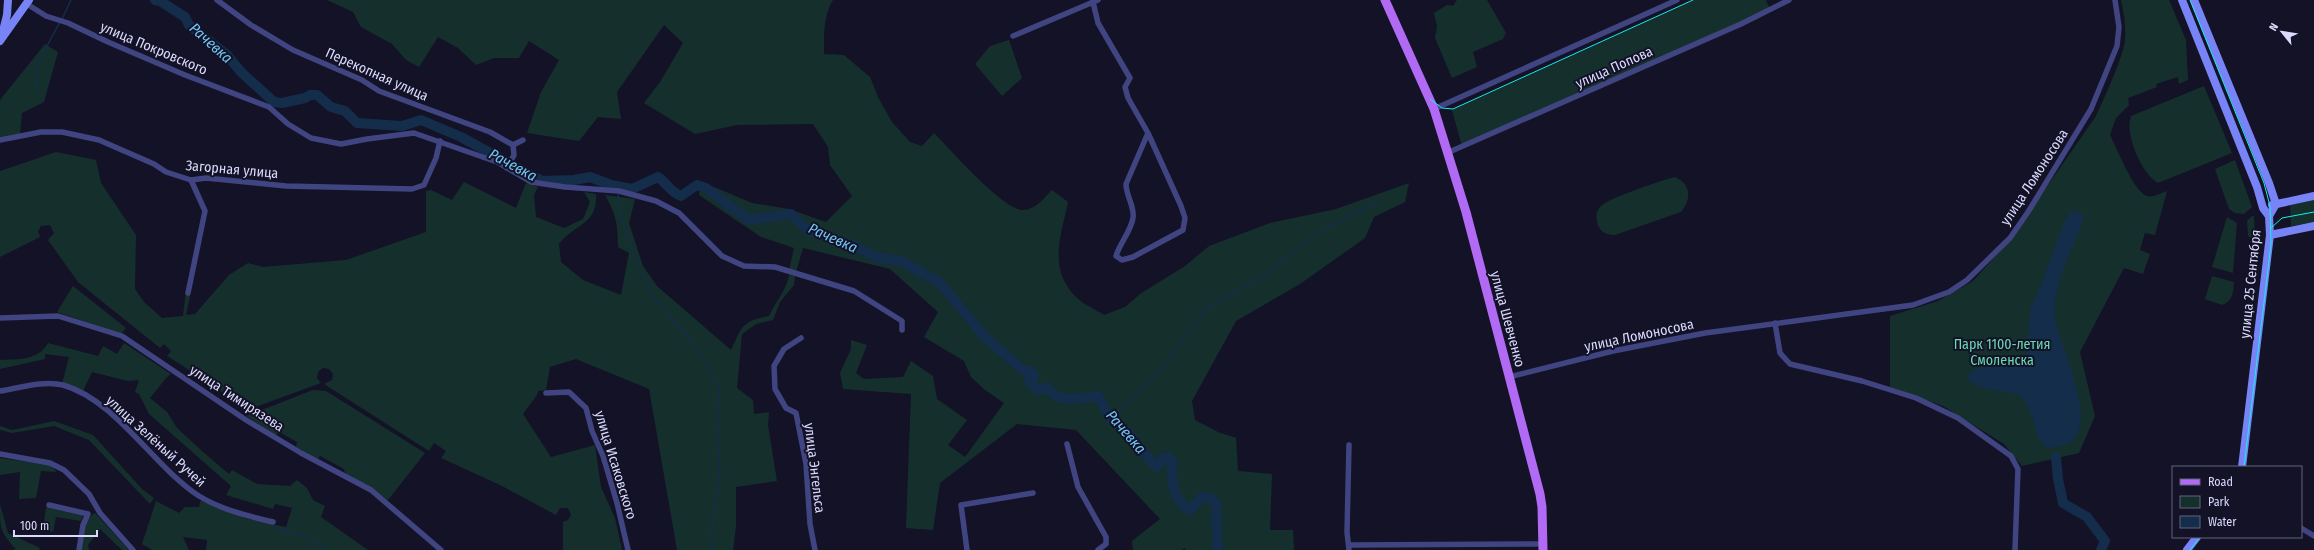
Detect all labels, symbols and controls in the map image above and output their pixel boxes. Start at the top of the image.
north arrow [2262,12,2302,52]
street label: улица Покровского [98,18,210,79]
water label: Рачевка [186,19,236,67]
text: N [2266,21,2281,33]
street label: улица Попова [1573,43,1656,92]
street label: Перекопная улица [323,44,431,105]
street label: улица Ломоносова [1997,126,2072,229]
water label: Рачевка [486,145,540,185]
street label: Загорная улица [185,157,279,182]
water label: Рачевка [806,219,860,257]
street label: улица 25 Сентября [2236,229,2265,339]
street label: улица Шевченко [1487,269,1529,369]
street label: улица Ломоносова [1583,316,1696,355]
park label: Парк 1100-летия Смоленска [1954,336,2050,369]
street label: улица Тимирязева [186,362,287,435]
street label: улица Зелёный Ручей [102,392,209,491]
water label: Рачевка [1102,407,1150,458]
street label: улица Исаковского [591,409,640,521]
street label: улица Энгельса [801,422,828,514]
legend [2172,466,2302,538]
text: Road [2208,475,2233,489]
text: Park [2208,495,2230,509]
scale bar [14,512,97,538]
text: Water [2208,515,2237,529]
text: 100 m [20,519,49,533]

